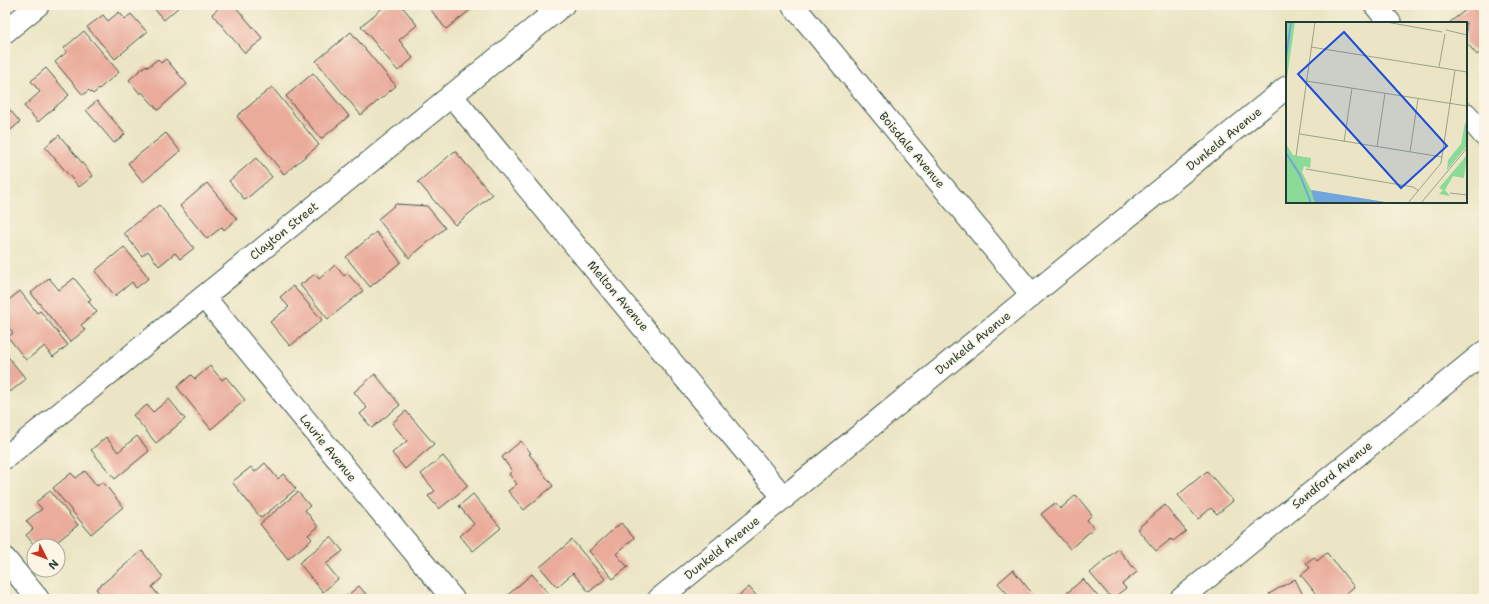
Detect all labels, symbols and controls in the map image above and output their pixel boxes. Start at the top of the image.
inset map [1286,22,1467,203]
street label: Dunkeld Avenue [1183,103,1265,174]
street label: Boisdale Avenue [875,109,949,192]
street label: Clayton Street [246,198,322,264]
street label: Melton Avenue [584,257,652,335]
street label: Dunkeld Avenue [932,307,1014,378]
street label: Laurie Avenue [296,411,360,485]
street label: Sandford Avenue [1288,437,1376,512]
street label: Dunkeld Avenue [681,512,763,583]
north arrow [26,538,66,578]
text: N [44,556,62,573]

